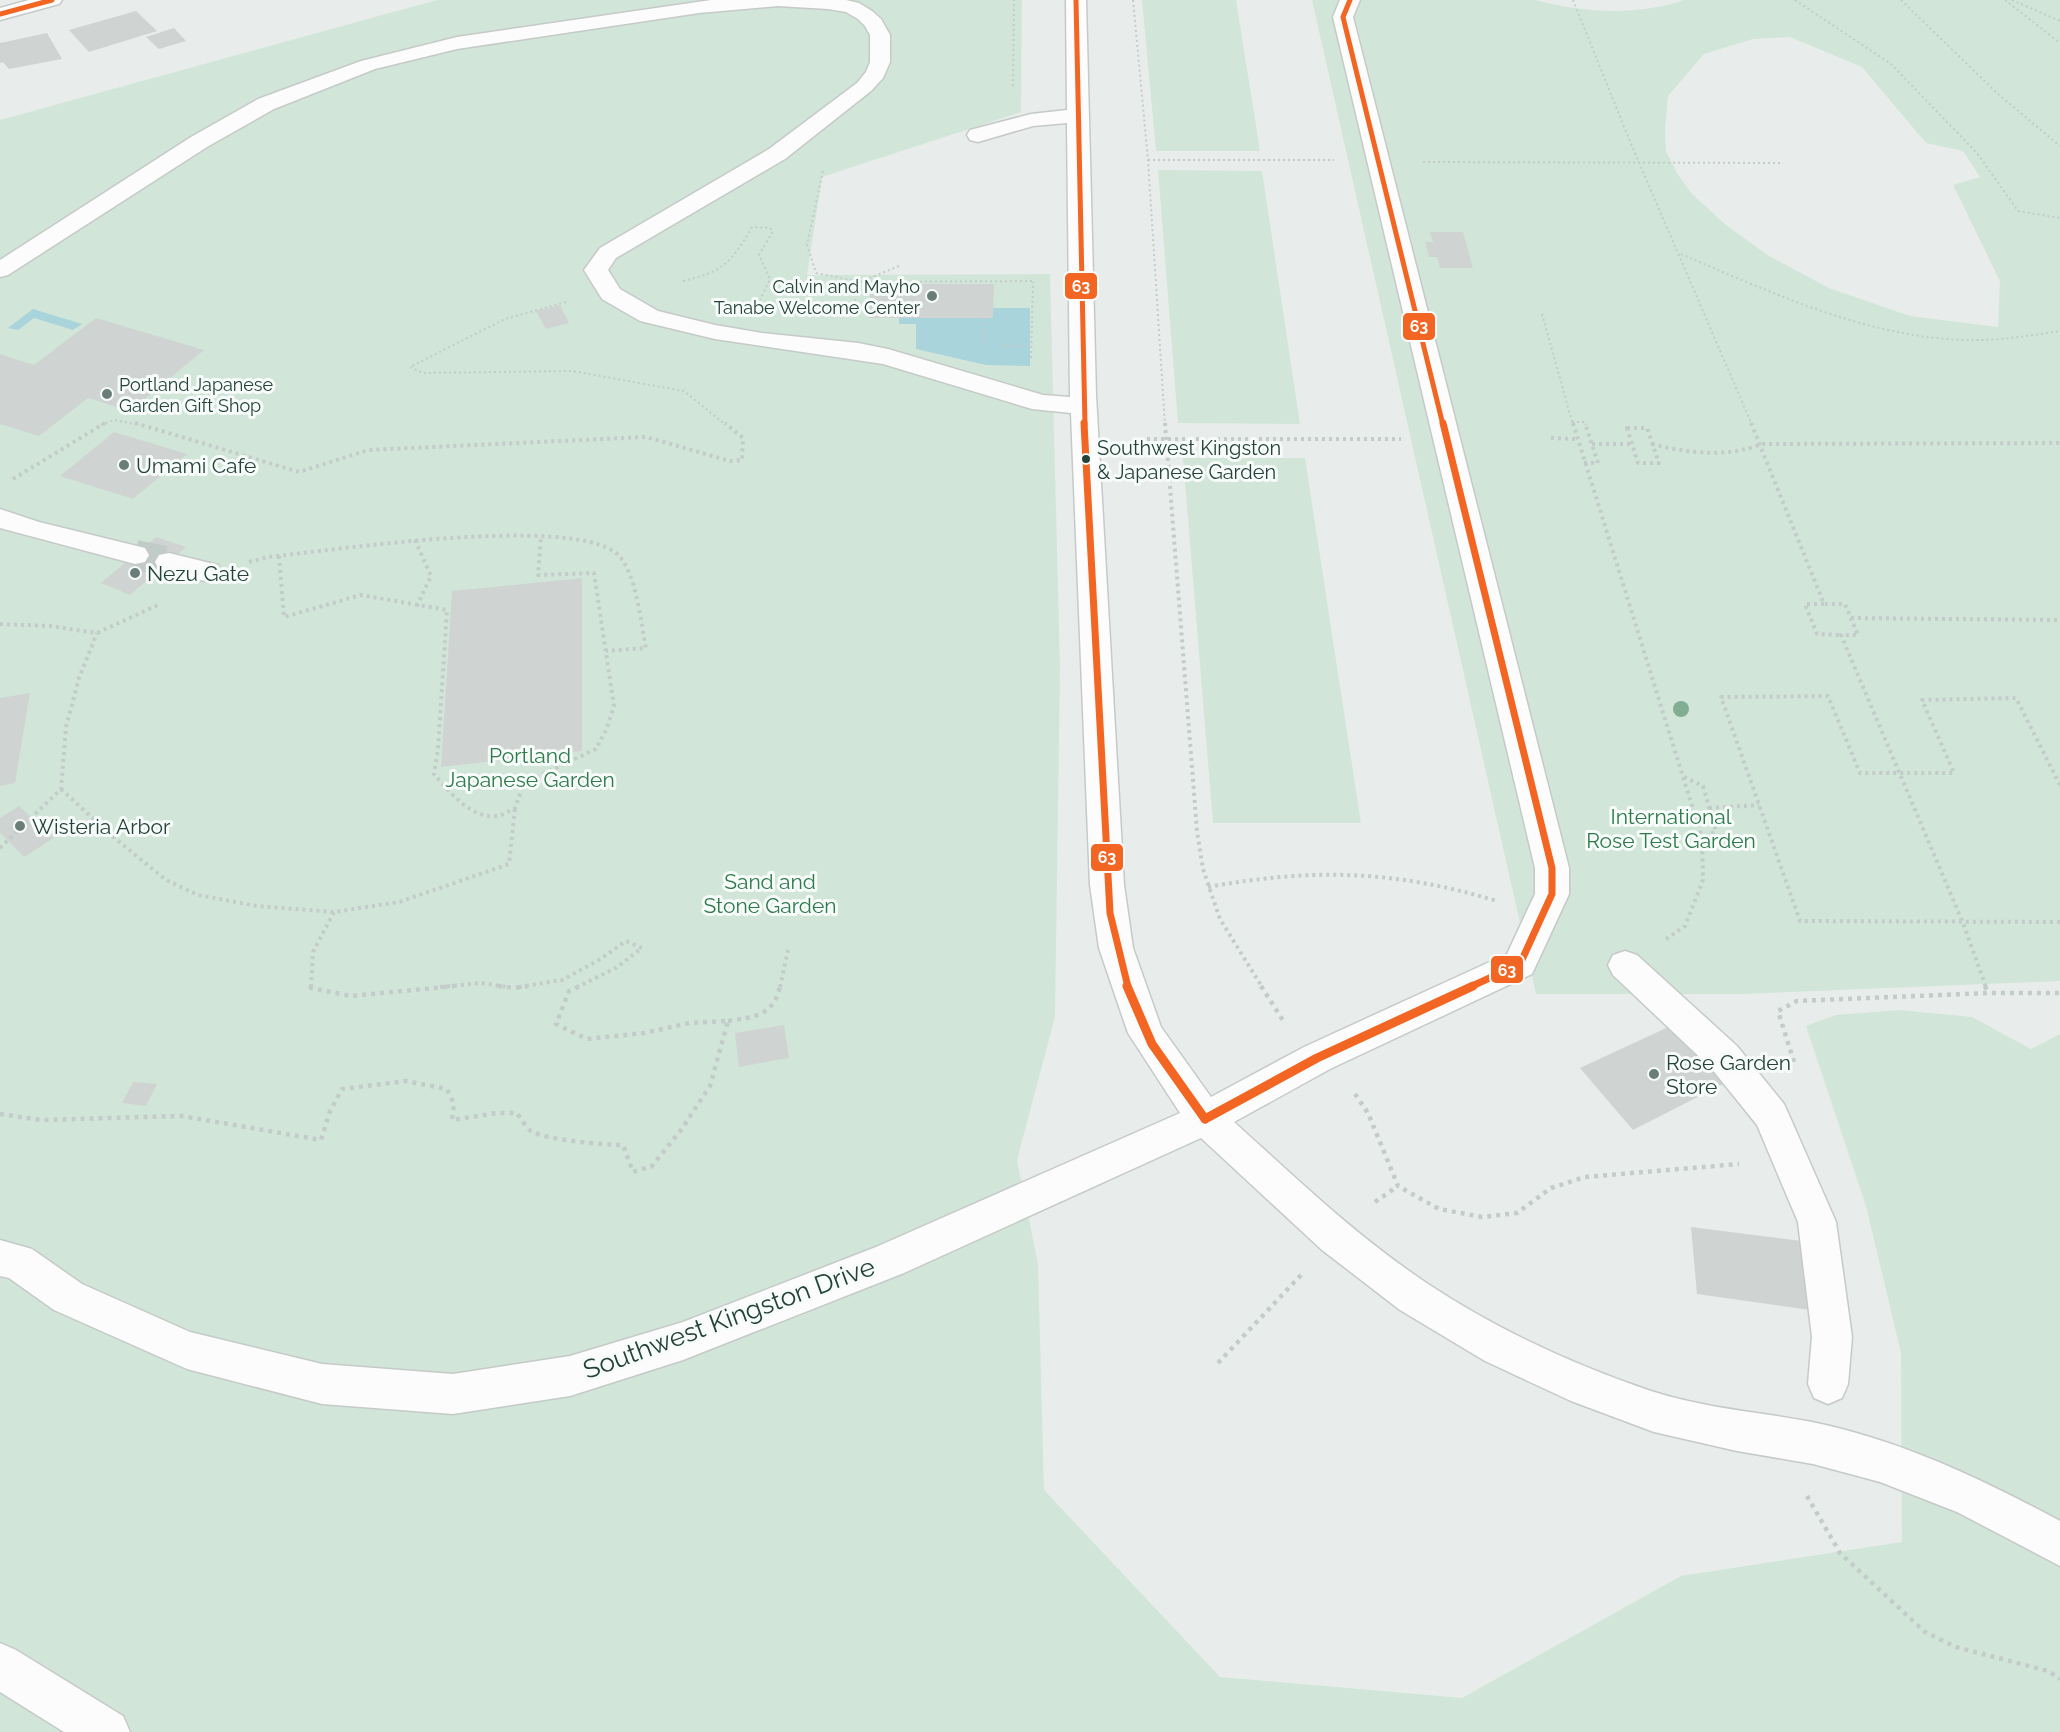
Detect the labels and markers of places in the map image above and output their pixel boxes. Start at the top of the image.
place label: Calvin and Mayho Tanabe Welcome Center [714,276,921,318]
marker: Calvin and Mayho Tanabe Welcome Center [925,289,939,303]
place label: Portland Japanese Garden Gift Shop [119,374,274,416]
marker: Portland Japanese Garden Gift Shop [100,387,114,401]
place label: Southwest Kingston & Japanese Garden [1097,436,1281,484]
place label: Umami Cafe [136,453,256,478]
marker: Southwest Kingston & Japanese Garden [1080,453,1092,465]
marker: Umami Cafe [117,458,131,472]
place label: Nezu Gate [147,561,249,586]
marker: Nezu Gate [128,566,142,580]
place label: Wisteria Arbor [32,814,171,839]
marker: Wisteria Arbor [13,819,27,833]
place label: Rose Garden Store [1666,1050,1791,1099]
marker: Rose Garden Store [1647,1067,1661,1081]

